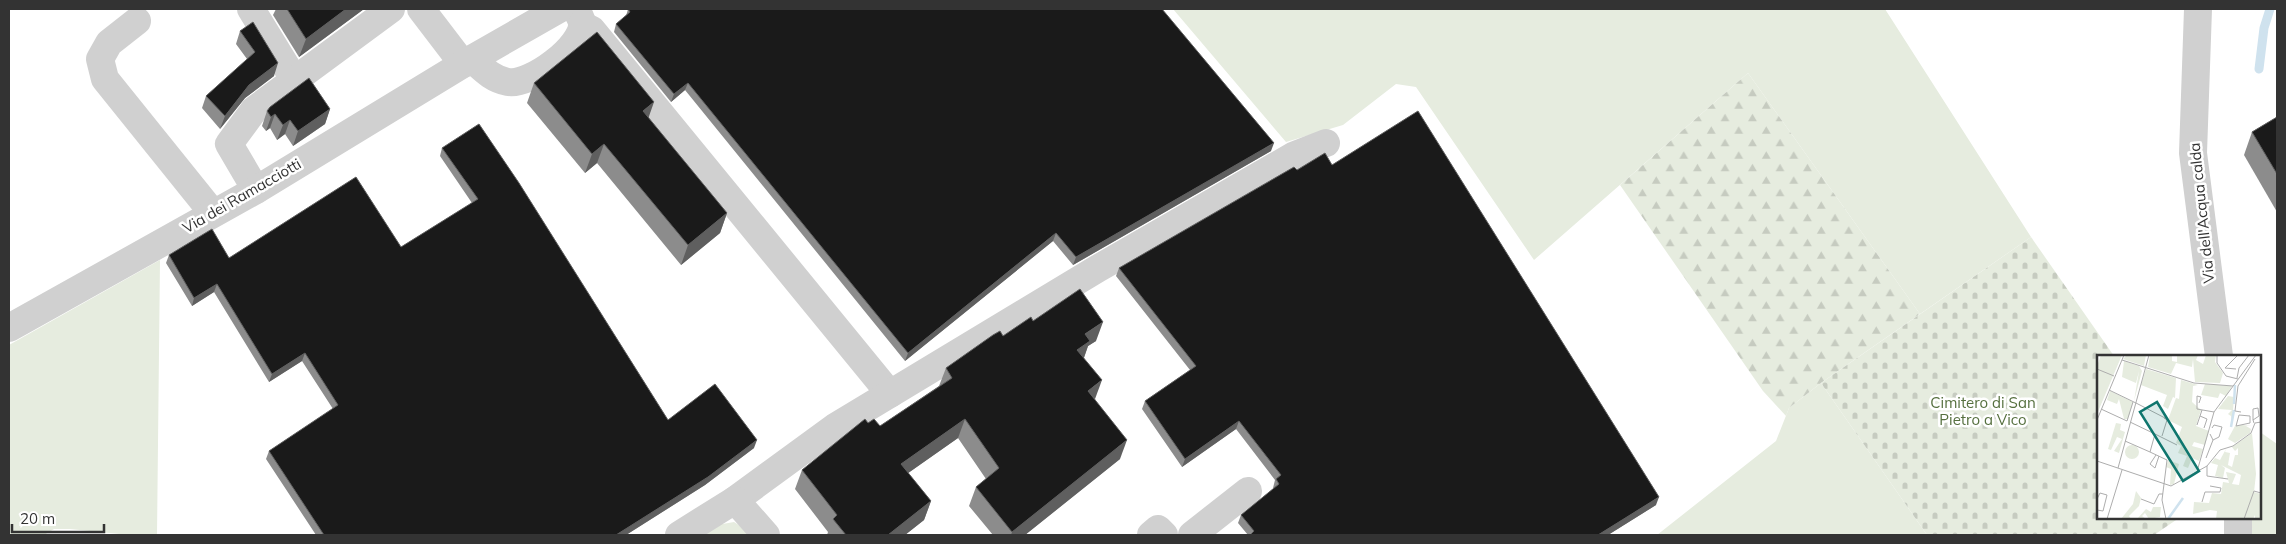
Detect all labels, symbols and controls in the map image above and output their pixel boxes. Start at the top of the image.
street label: Via dell'Acqua calda [2185,142,2218,284]
street label: Via dei Ramacciotti [179,154,304,237]
inset map [2097,355,2261,519]
park label: Cimitero di San Pietro a Vico [1930,393,2036,429]
scale bar [12,502,105,534]
text: 20 m [20,509,55,528]

